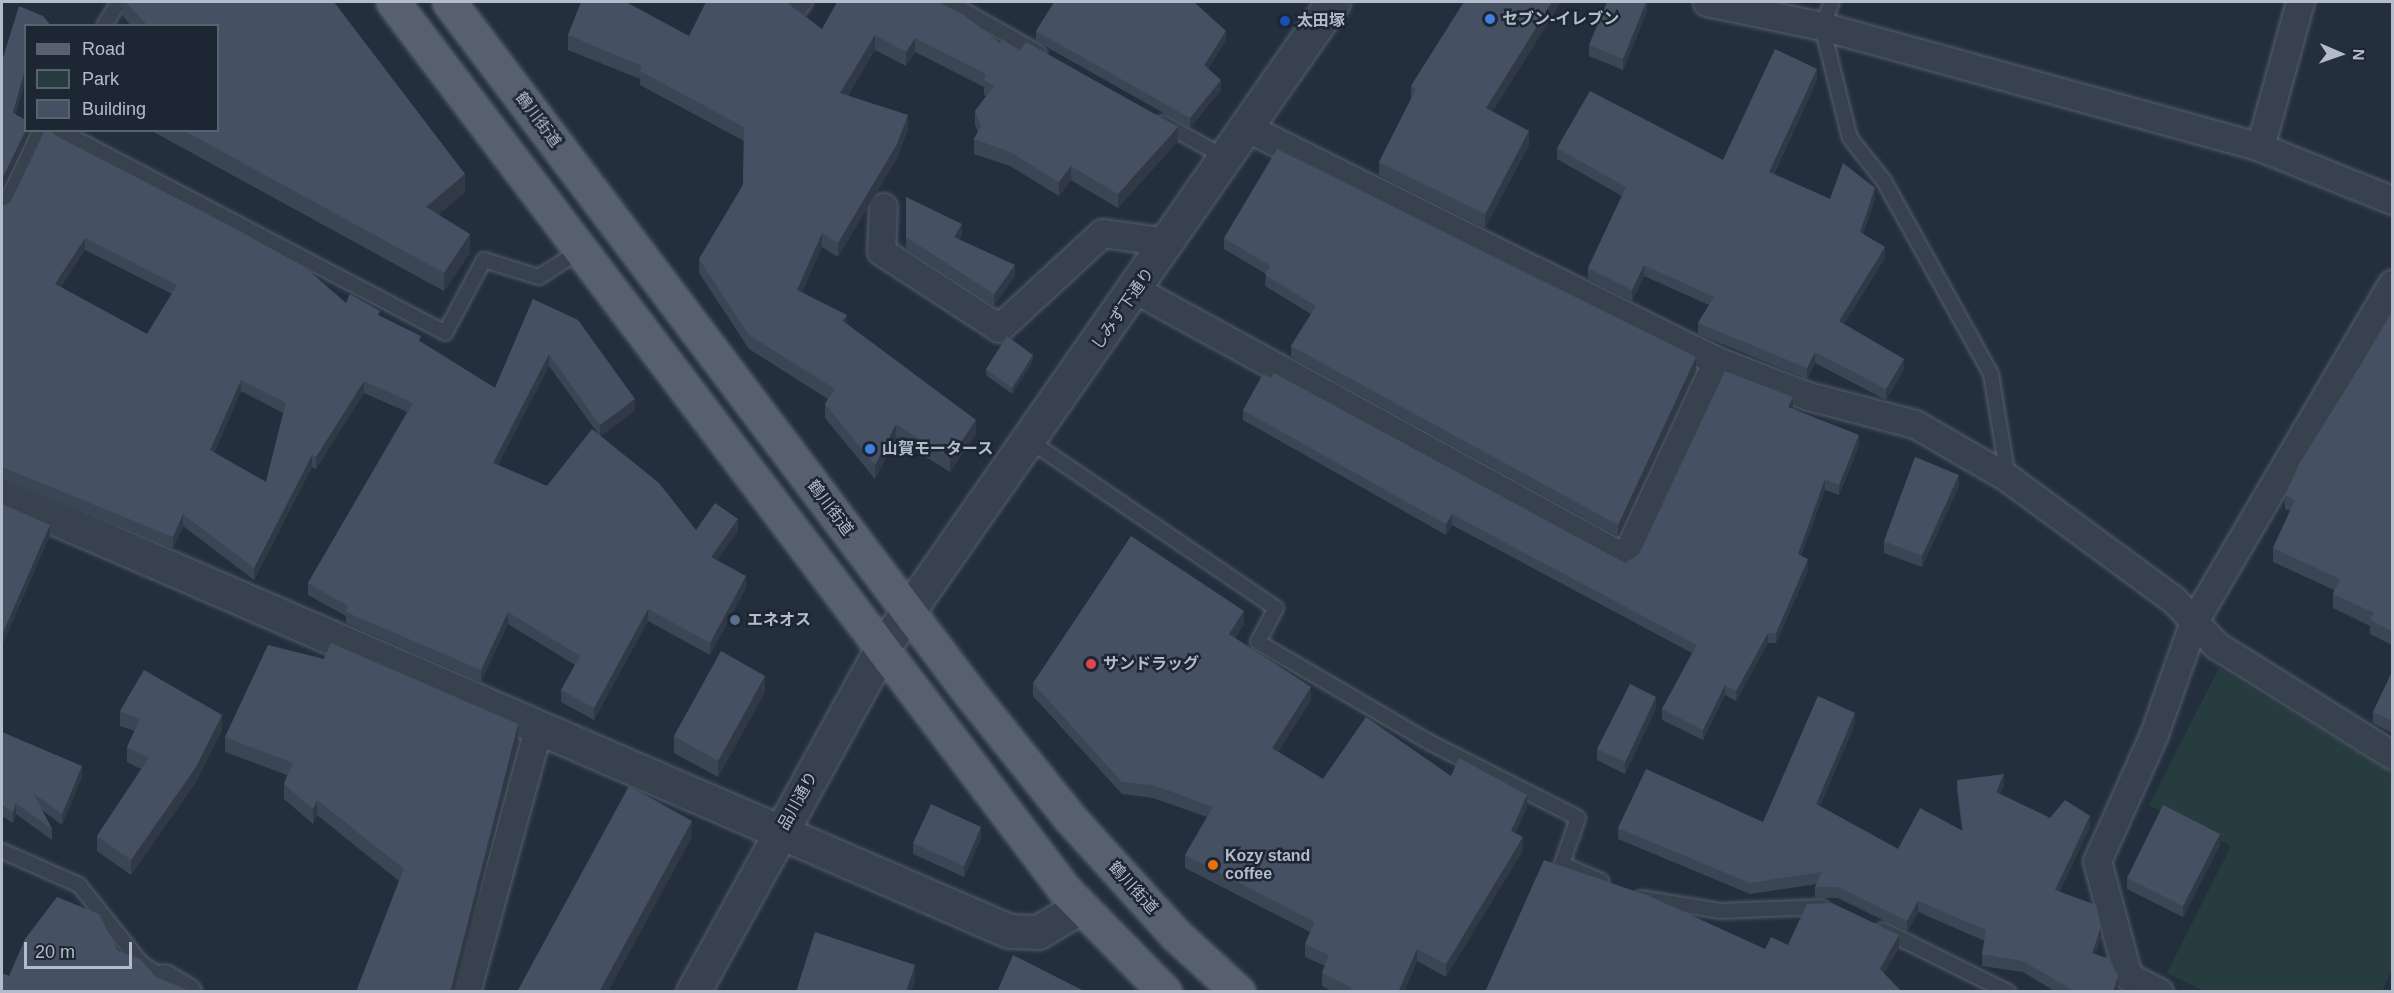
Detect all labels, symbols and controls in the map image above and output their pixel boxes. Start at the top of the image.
place label: セブン-イレブン [1502,9,1619,29]
place label: 太田塚 [1297,11,1345,31]
marker: セブン-イレブン [1483,12,1497,26]
marker: 太田塚 [1278,14,1292,28]
legend [24,24,219,132]
north arrow [2310,24,2370,84]
text: Road [82,39,125,59]
text: N [2350,49,2367,61]
text: Park [82,69,119,89]
street label: 鶴川街道 [511,89,565,151]
text: Building [82,99,146,119]
street label: しみず下通り [1088,264,1158,354]
place label: 山賀モータース [882,439,994,459]
marker: 山賀モータース [863,442,877,456]
street label: 鶴川街道 [803,477,857,539]
place label: エネオス [747,610,811,630]
marker: エネオス [728,613,742,627]
place label: サンドラッグ [1103,654,1199,674]
marker: サンドラッグ [1084,657,1098,671]
street label: 品川通り [774,768,822,834]
place label: Kozy stand coffee [1225,846,1310,884]
street label: 鶴川街道 [1104,858,1162,918]
marker: Kozy stand coffee [1206,858,1220,872]
scale bar [27,930,135,968]
text: 20 m [35,942,75,962]

